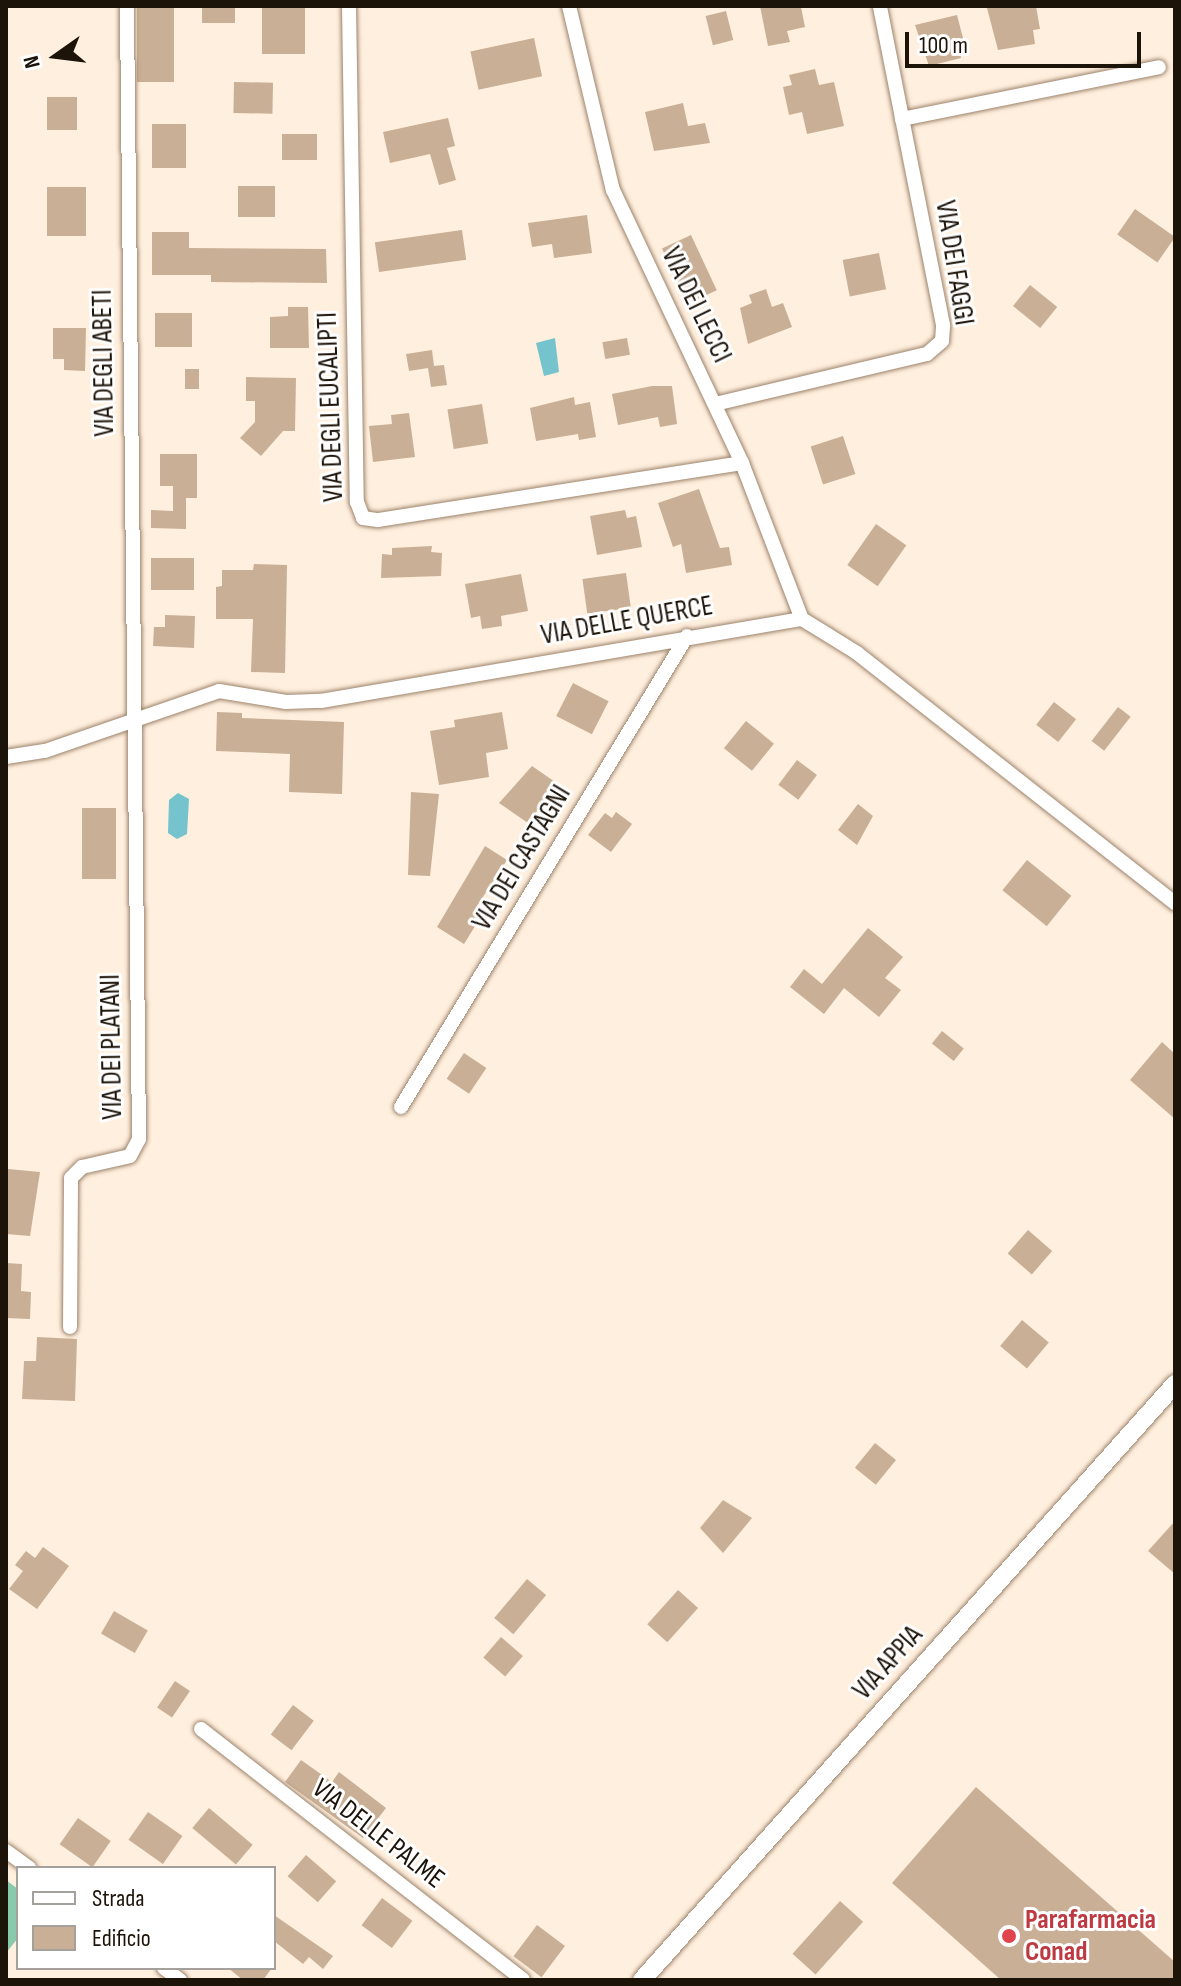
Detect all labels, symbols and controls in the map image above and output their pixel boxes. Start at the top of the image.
north arrow [16,16,96,96]
scale bar [909,16,1145,66]
text: 100 m [919,31,968,60]
text: N [18,53,47,71]
street label: VIA DEI FAGGI [928,198,980,328]
street label: VIA DEI LECCI [654,242,738,368]
street label: VIA DEGLI ABETI [86,289,122,437]
street label: VIA DEGLI EUCALIPTI [311,311,351,503]
street label: VIA DELLE QUERCE [539,589,715,653]
street label: VIA DEI CASTAGNI [466,779,578,937]
street label: VIA DEI PLATANI [94,974,130,1120]
street label: VIA APPIA [846,1619,930,1707]
street label: VIA DELLE PALME [305,1772,451,1896]
legend [16,1866,276,1970]
text: Strada [92,1884,145,1913]
place label: Parafarmacia Conad [1025,1903,1156,1969]
text: Edificio [92,1924,151,1953]
marker: Parafarmacia Conad [1000,1927,1018,1945]

